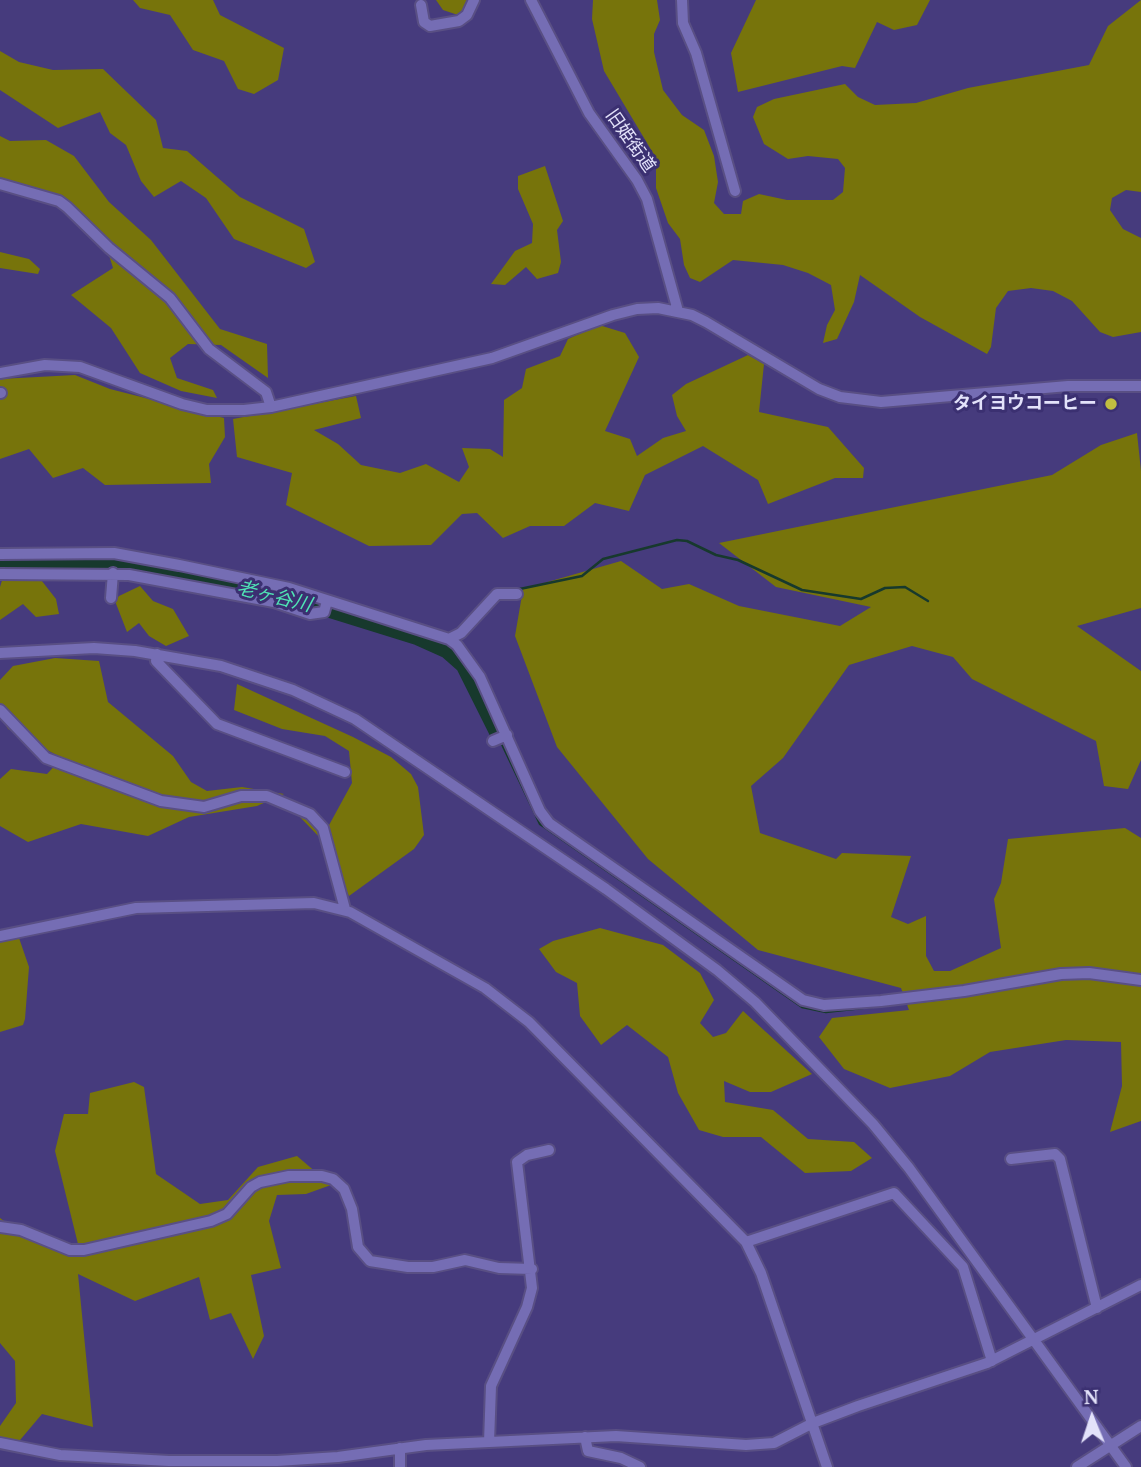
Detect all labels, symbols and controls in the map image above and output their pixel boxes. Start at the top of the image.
street label: 旧姫街道 [601,105,659,177]
place label: タイヨウコーヒー [953,393,1097,415]
marker: タイヨウコーヒー [1103,396,1119,412]
water label: 老ヶ谷川 [234,577,314,617]
north arrow [1057,1383,1127,1453]
text: N [1083,1384,1099,1410]

